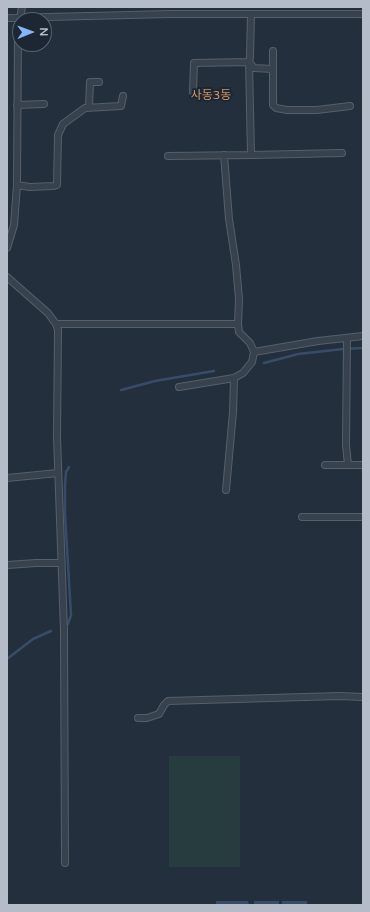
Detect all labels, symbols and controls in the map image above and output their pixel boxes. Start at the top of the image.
north arrow [12,12,52,52]
text: N [37,27,50,36]
district label: 사동3동 [191,89,231,103]

